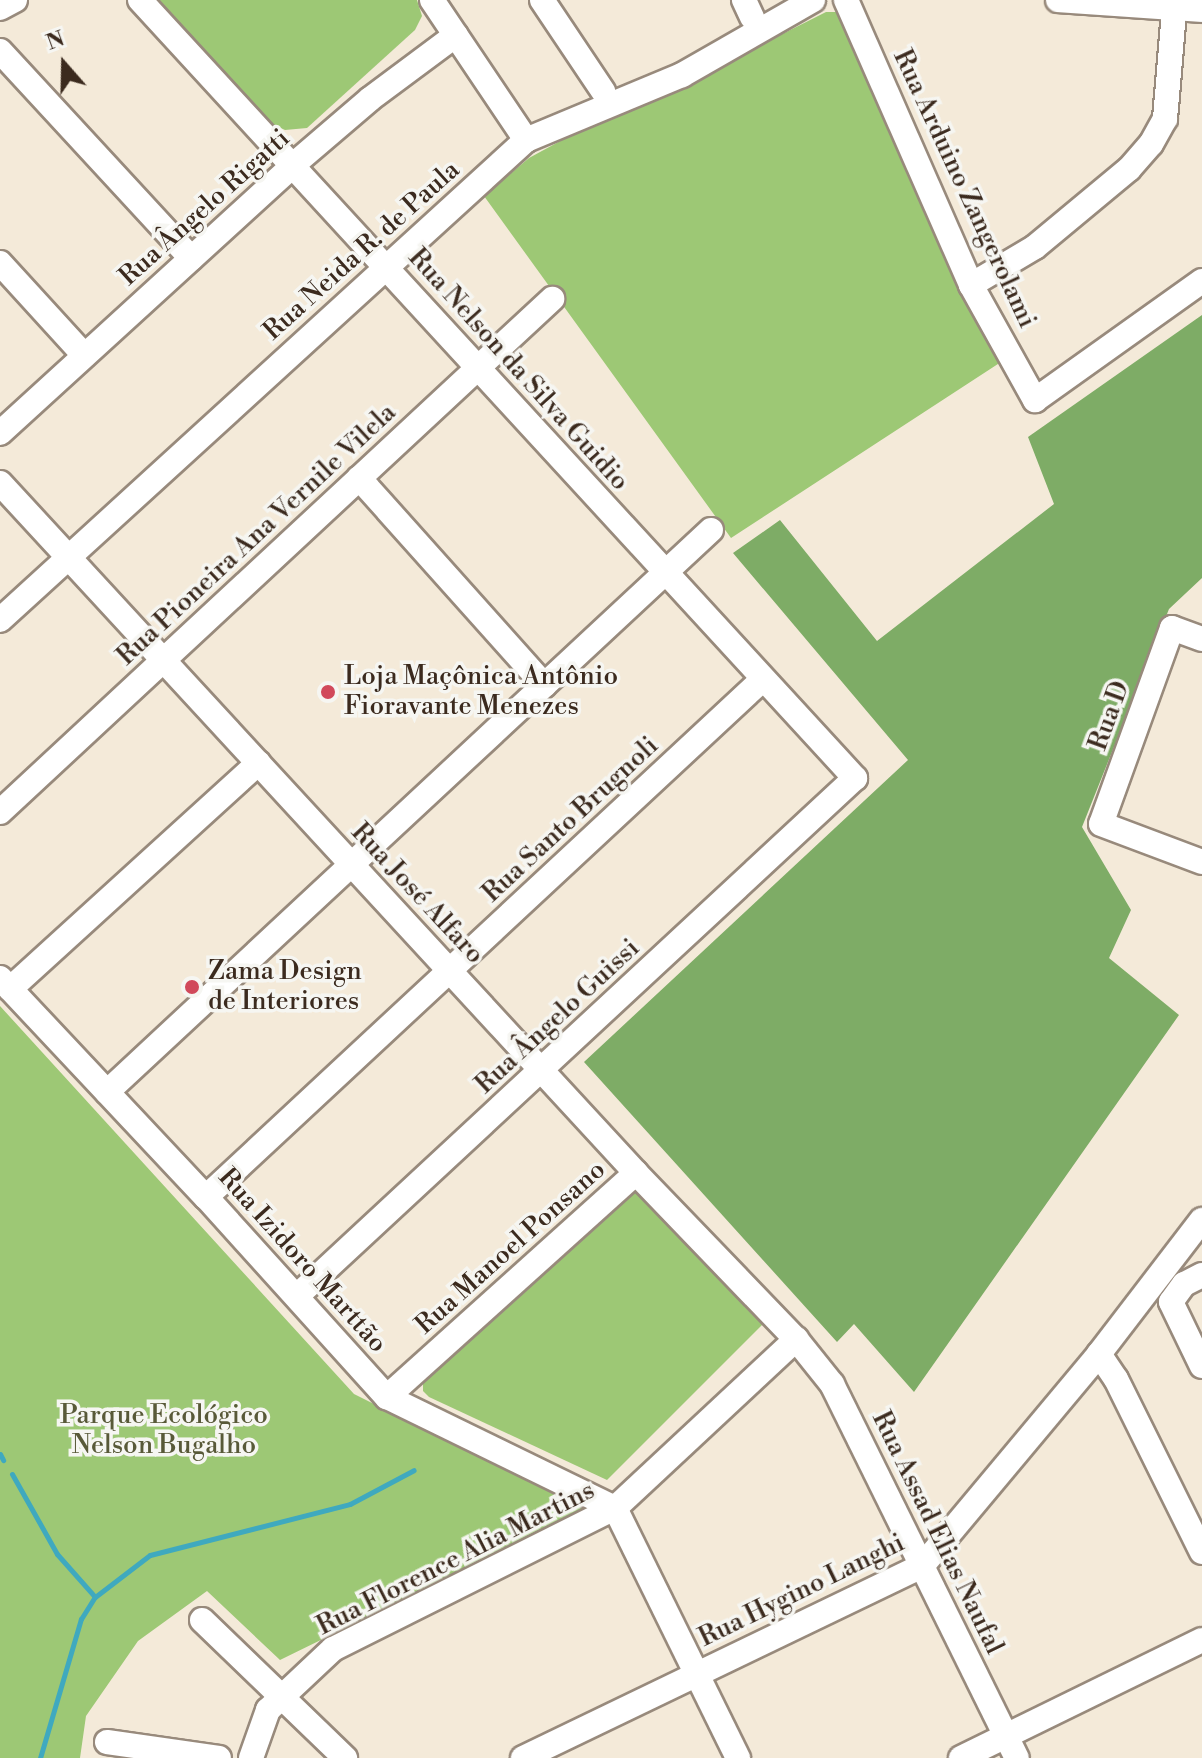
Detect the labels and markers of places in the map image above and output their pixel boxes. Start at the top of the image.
place label: Loja Maçônica Antônio Fioravante Menezes [344,661,618,722]
marker: Loja Maçônica Antônio Fioravante Menezes [319,683,337,701]
place label: Zama Design de Interiores [208,956,362,1018]
marker: Zama Design de Interiores [183,978,201,996]

